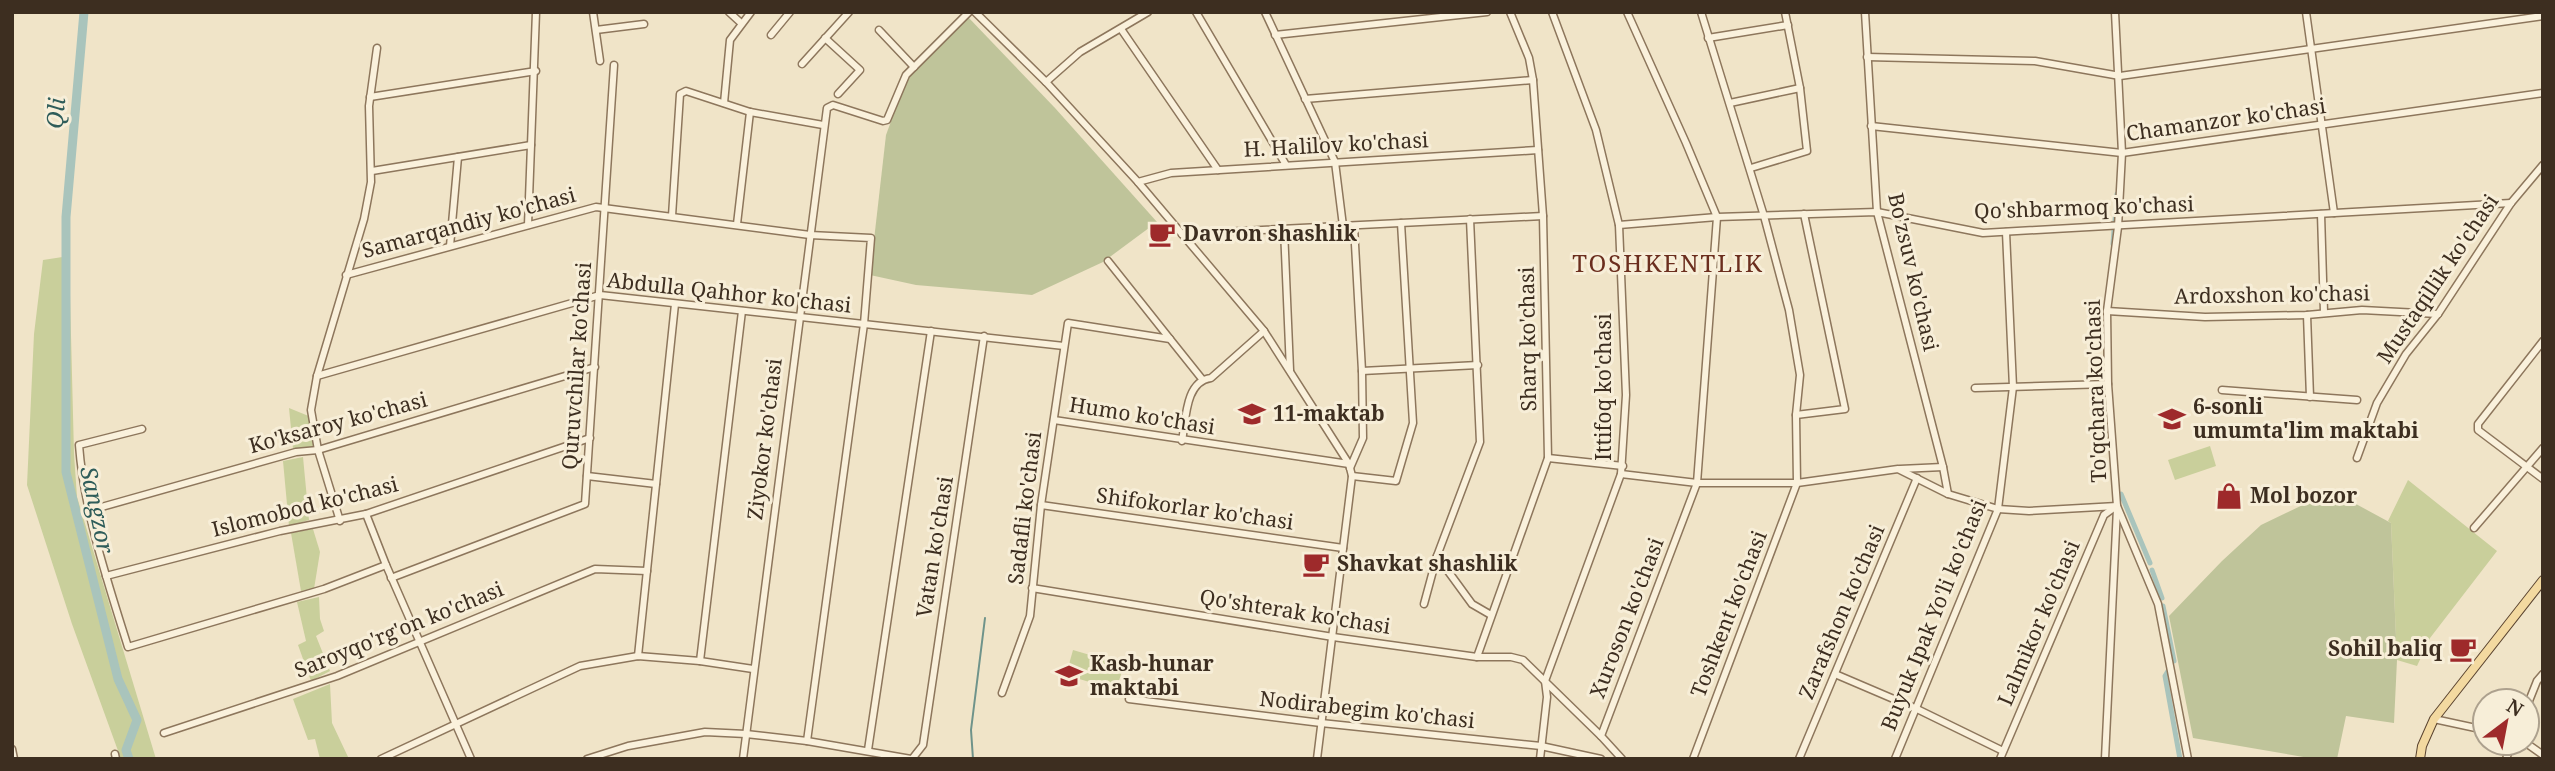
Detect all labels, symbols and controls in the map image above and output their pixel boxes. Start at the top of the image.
street label: Chamanzor ko'chasi [2124,91,2328,147]
water label: Qli [38,96,72,130]
street label: H. Halilov ko'chasi [1243,125,1429,163]
street label: Samarqandiy ko'chasi [359,180,579,264]
street label: Mustaqillik ko'chasi [2370,188,2504,369]
street label: Qo'shbarmoq ko'chasi [1974,189,2195,225]
street label: Bo'zsuv ko'chasi [1882,190,1946,354]
cafe icon: Davron shashlik [1147,219,1177,249]
place label: Davron shashlik [1183,219,1357,247]
district label: TOSHKENTLIK [1572,246,1764,279]
street label: Quruvchilar ko'chasi [555,261,597,471]
street label: Abdulla Qahhor ko'chasi [605,265,853,319]
street label: Sharq ko'chasi [1512,266,1542,412]
street label: Ardoxshon ko'chasi [2174,278,2370,310]
street label: To'qchara ko'chasi [2078,299,2112,483]
street label: Ittifoq ko'chasi [1589,313,1617,461]
street label: Ziyokor ko'chasi [740,356,788,521]
street label: Ko'ksaroy ko'chasi [246,385,430,459]
street label: Humo ko'chasi [1067,390,1217,440]
place label: 6-sonli umumta'lim maktabi [2193,392,2419,444]
school or university icon: 11-maktab [1237,399,1267,429]
place label: 11-maktab [1273,399,1385,427]
school or university icon: 6-sonli umumta'lim maktabi [2157,404,2187,434]
street label: Sadafli ko'chasi [1001,430,1047,586]
water label: Sangzor [73,463,123,556]
street label: Islomobod ko'chasi [209,469,401,543]
street label: Vatan ko'chasi [909,474,959,620]
street label: Shifokorlar ko'chasi [1095,480,1296,536]
shop icon: Mol bozor [2214,481,2244,511]
place label: Mol bozor [2250,481,2357,509]
street label: Buyuk Ipak Yo'li ko'chasi [1874,495,1992,734]
street label: Zarafshon ko'chasi [1792,520,1891,703]
street label: Toshkent ko'chasi [1683,526,1773,701]
street label: Xuroson ko'chasi [1583,533,1670,702]
street label: Lalmikor ko'chasi [1991,535,2086,710]
cafe icon: Shavkat shashlik [1301,549,1331,579]
place label: Shavkat shashlik [1337,549,1518,577]
street label: Saroyqo'rg'on ko'chasi [290,574,507,684]
street label: Qo'shterak ko'chasi [1198,582,1393,640]
place label: Sohil baliq [2328,634,2442,662]
cafe icon: Sohil baliq [2448,634,2478,664]
place label: Kasb-hunar maktabi [1090,649,1214,701]
school or university icon: Kasb-hunar maktabi [1054,661,1084,691]
street label: Nodirabegim ko'chasi [1258,684,1476,734]
north arrow [2471,687,2541,757]
text: N [2502,693,2528,723]

